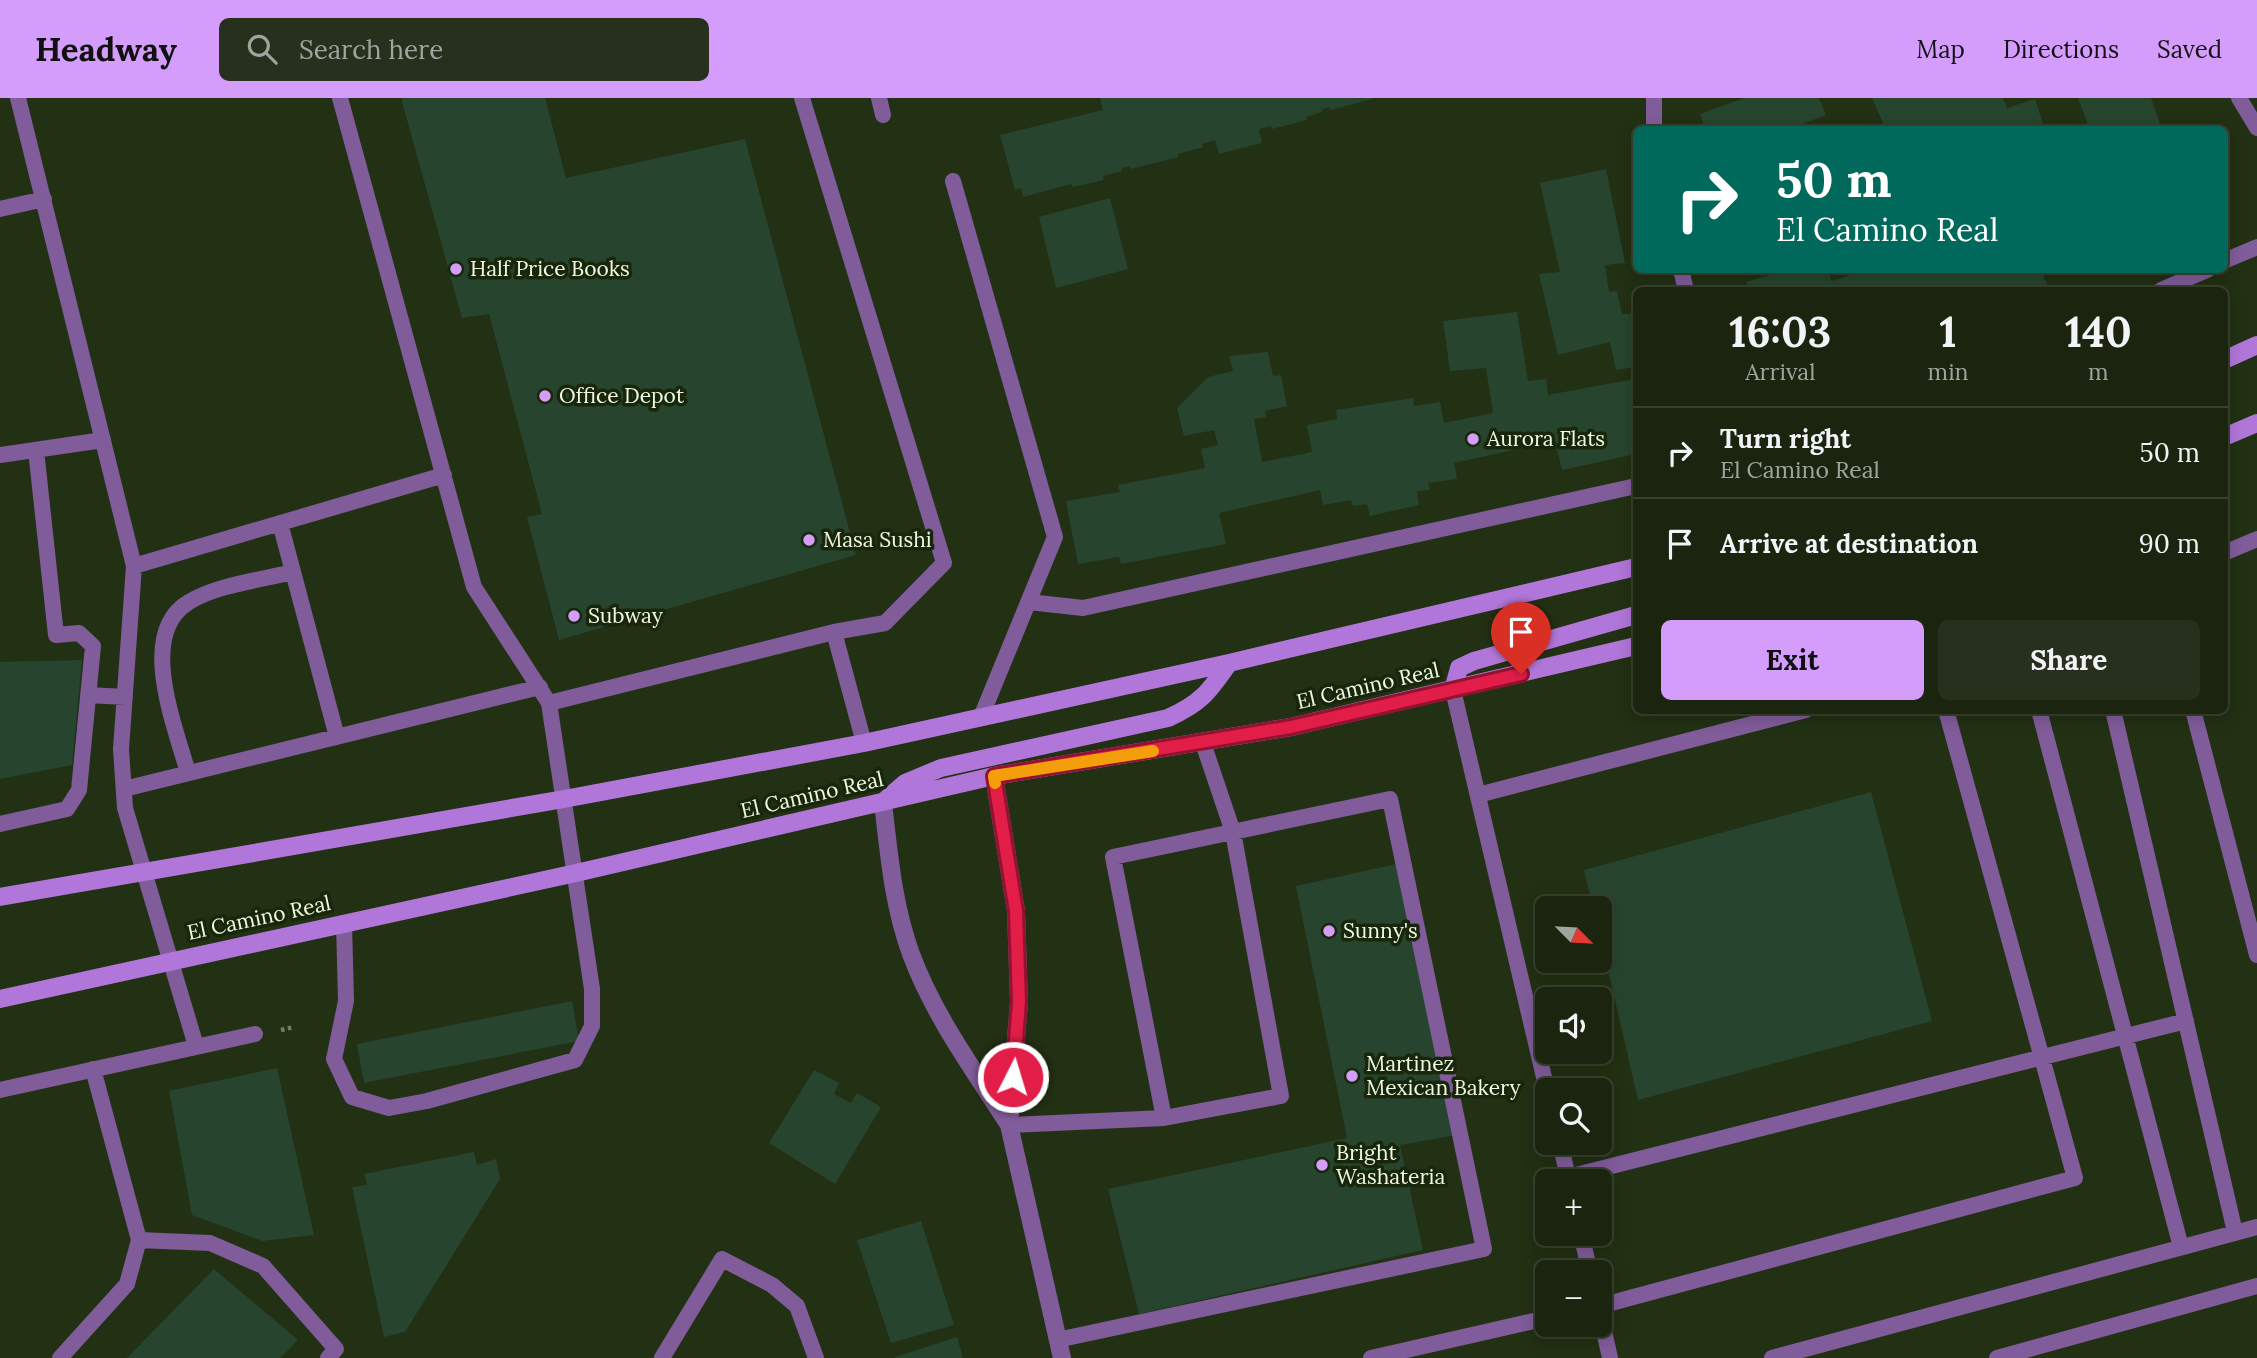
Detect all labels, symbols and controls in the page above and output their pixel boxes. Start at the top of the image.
search box [219,18,709,81]
text: Headway [35,28,177,70]
icon: search [243,30,281,68]
text: Search here [299,33,443,66]
text: Map [1916,34,1965,65]
text: Directions [2003,34,2119,65]
text: Saved [2157,34,2222,65]
text: 50 m [1776,148,1892,210]
icon: right [1661,154,1752,245]
text: El Camino Real [1776,209,1998,250]
place label: Half Price Books [470,255,630,282]
marker: Half Price Books [448,261,464,277]
text: 16:03 [1729,305,1831,359]
text: 1 [1940,305,1957,359]
text: 140 [2065,305,2132,359]
text: Arrival [1745,357,1815,386]
text: min [1928,357,1969,386]
text: m [2088,357,2109,386]
place label: Office Depot [559,382,685,409]
marker: Office Depot [537,388,553,404]
text: Turn right [1720,422,1851,455]
place label: Aurora Flats [1486,425,1605,452]
marker: Aurora Flats [1465,431,1481,447]
icon: right [1661,434,1699,472]
text: 50 m [2140,436,2200,469]
text: El Camino Real [1720,455,1880,484]
icon: arrive [1661,525,1699,563]
place label: Masa Sushi [823,526,932,553]
text: Arrive at destination [1720,527,1978,560]
text: 90 m [2139,527,2200,560]
marker: Masa Sushi [801,532,817,548]
place label: Subway [588,602,663,629]
pin [1491,602,1551,674]
marker: Subway [566,608,582,624]
icon: arrive [1502,613,1540,651]
button: Exit [1661,620,1924,700]
button: Share [1938,620,2200,700]
street label: El Camino Real [1294,656,1442,715]
street label: El Camino Real [738,765,886,824]
street label: El Camino Real [185,889,333,946]
north arrow [1535,896,1612,973]
map controls [1535,896,1612,1337]
place label: Sunny's [1343,917,1418,944]
marker: Sunny's [1321,923,1337,939]
button: sound [1535,987,1612,1064]
position arrow [976,1040,1050,1114]
place label: Martinez Mexican Bakery [1366,1050,1521,1101]
marker: Martinez Mexican Bakery [1344,1068,1360,1084]
button: search [1535,1078,1612,1155]
place label: Bright Washateria [1336,1139,1445,1190]
marker: Bright Washateria [1314,1157,1330,1173]
button: + [1535,1169,1612,1246]
button: − [1535,1260,1612,1337]

